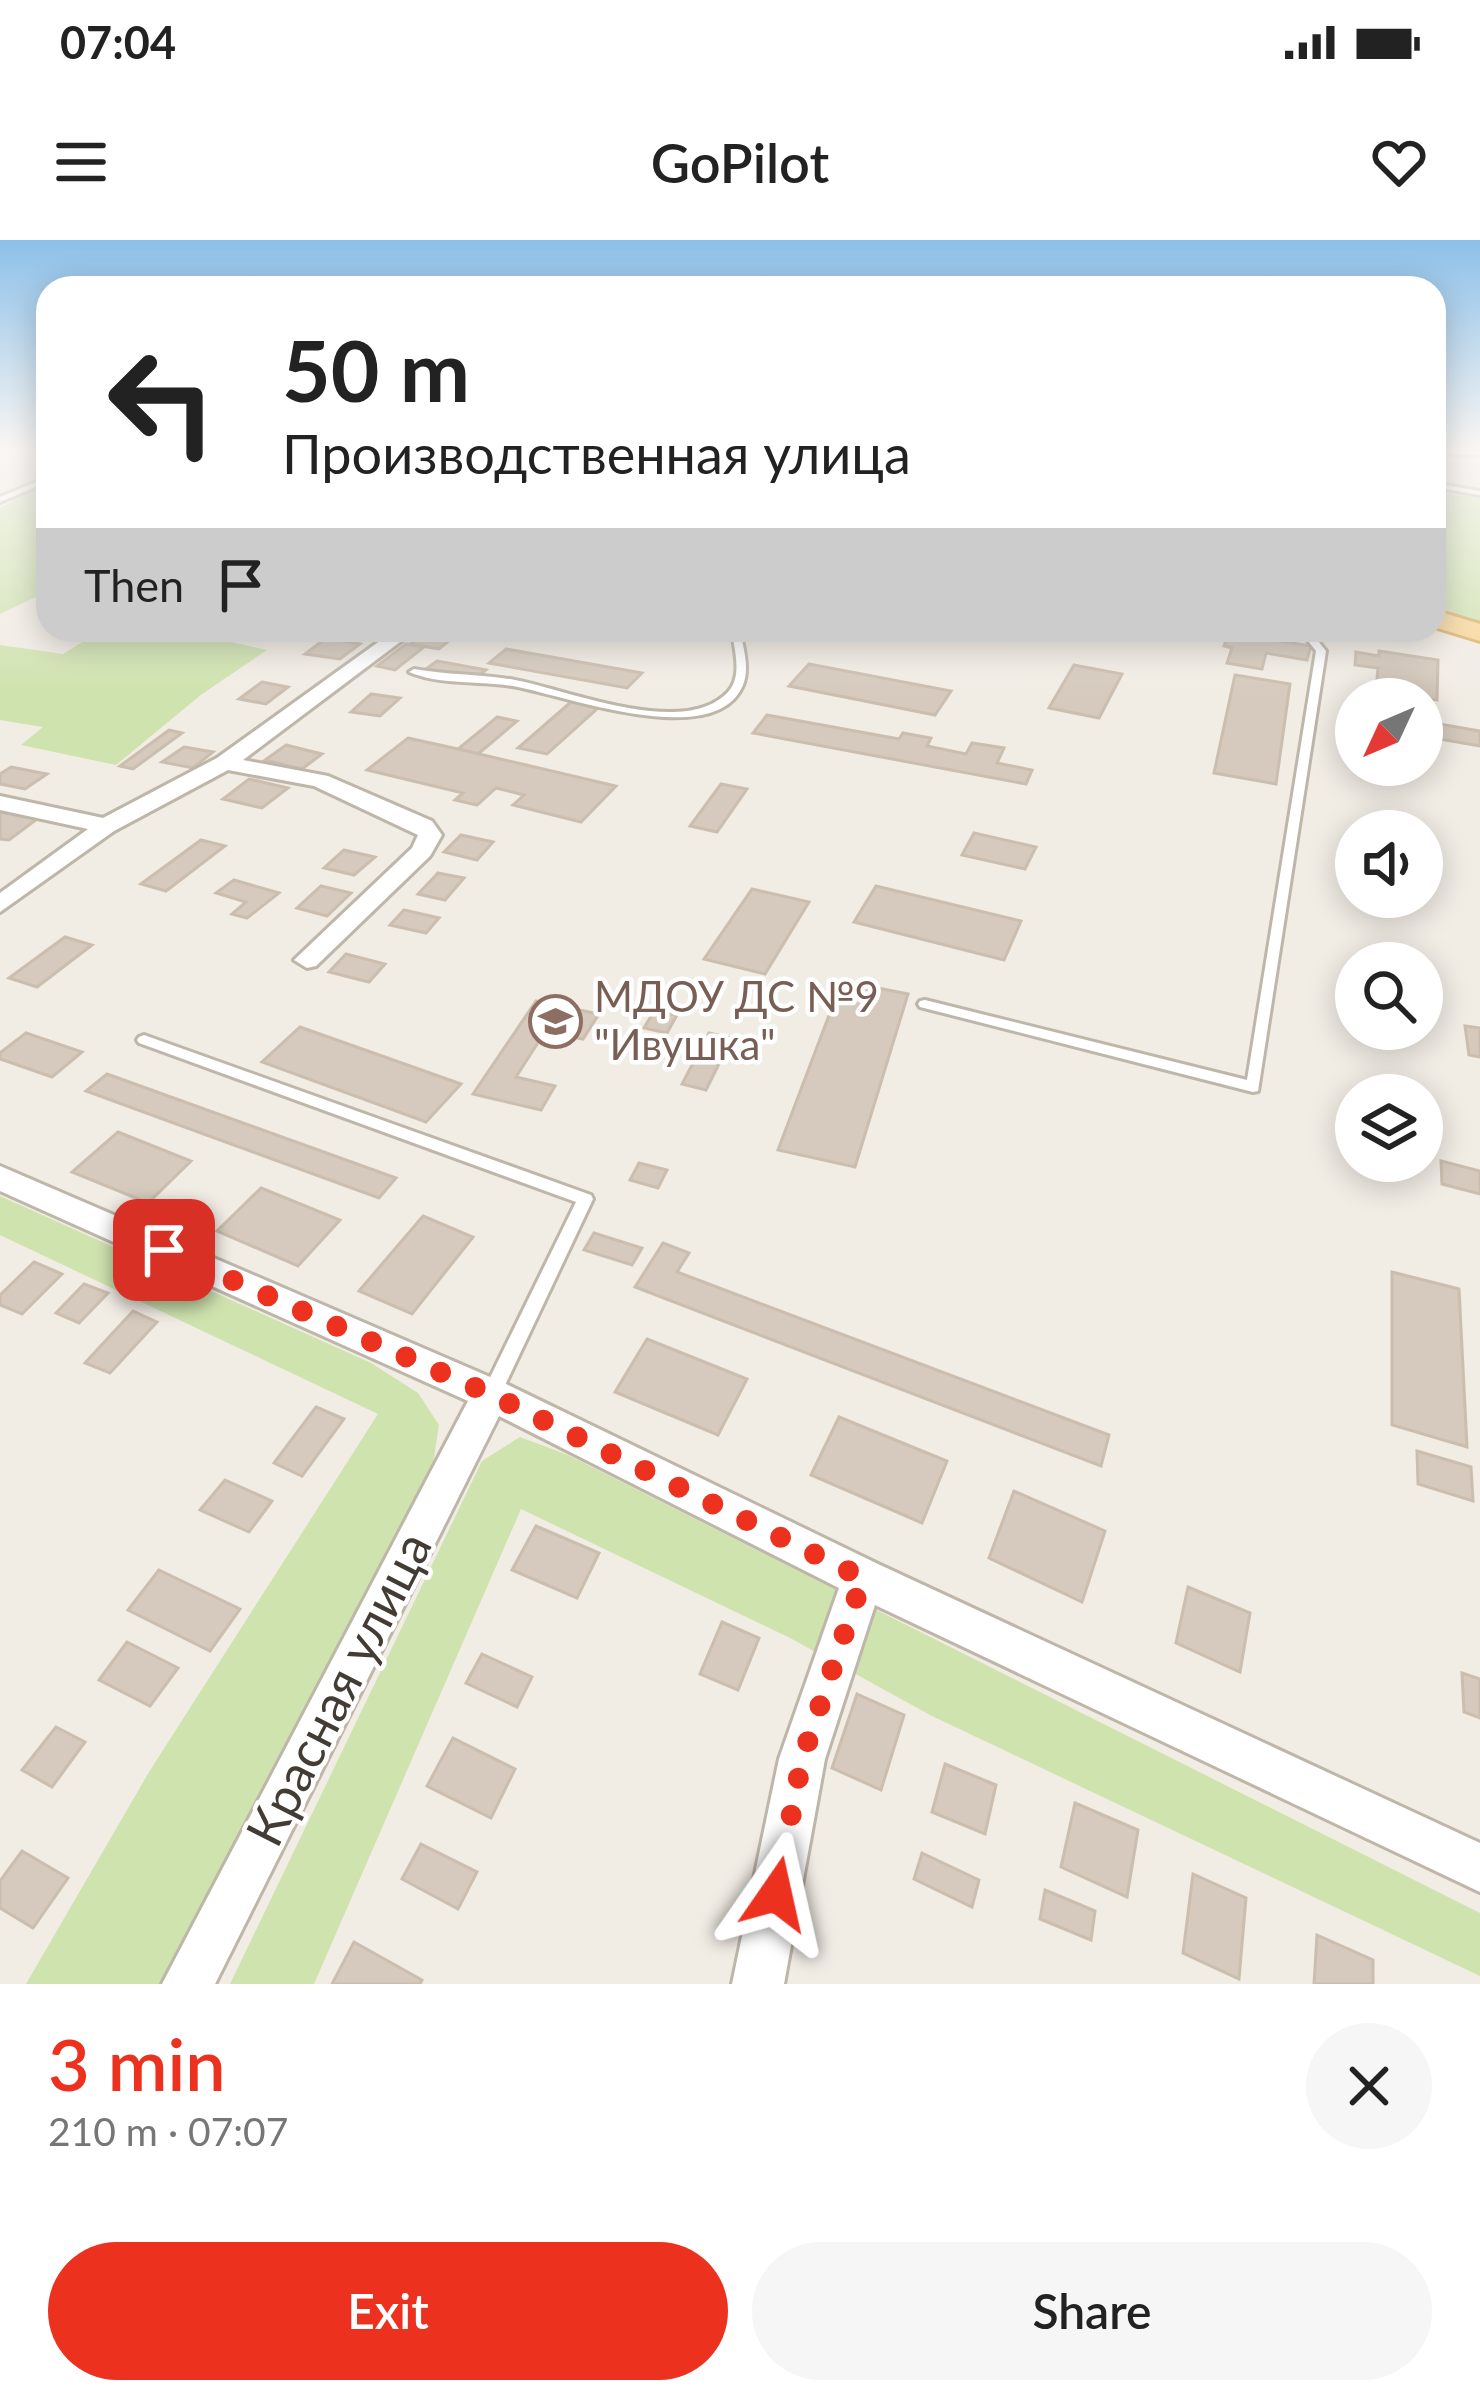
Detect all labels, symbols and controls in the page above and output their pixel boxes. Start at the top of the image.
text: 07:04 [60,15,176,69]
icon: menu [48,129,114,195]
icon: heart [1366,129,1432,195]
text: GoPilot [651,130,829,195]
text: 50 m [282,319,470,420]
icon: left [84,324,240,480]
text: Производственная улица [282,421,911,486]
icon: arrive [208,552,274,618]
text: Then [84,558,184,612]
north arrow [1335,678,1443,786]
map controls [1335,678,1443,1182]
button: sound [1335,810,1443,918]
button: search [1335,942,1443,1050]
place label: МДОУ ДС №9 "Ивушка" [594,971,879,1069]
school or university icon: МДОУ ДС №9 "Ивушка" [527,993,583,1049]
button: layers [1335,1074,1443,1182]
pin [113,1199,215,1301]
icon: arrive [131,1217,197,1283]
street label: Красная улица [232,1521,443,1855]
position arrow [713,1831,839,1957]
text: 3 min [48,2020,226,2106]
button: close [1306,2023,1432,2149]
text: 210 m · 07:07 [48,2108,288,2154]
button: Exit [48,2242,728,2380]
button: Share [752,2242,1432,2380]

